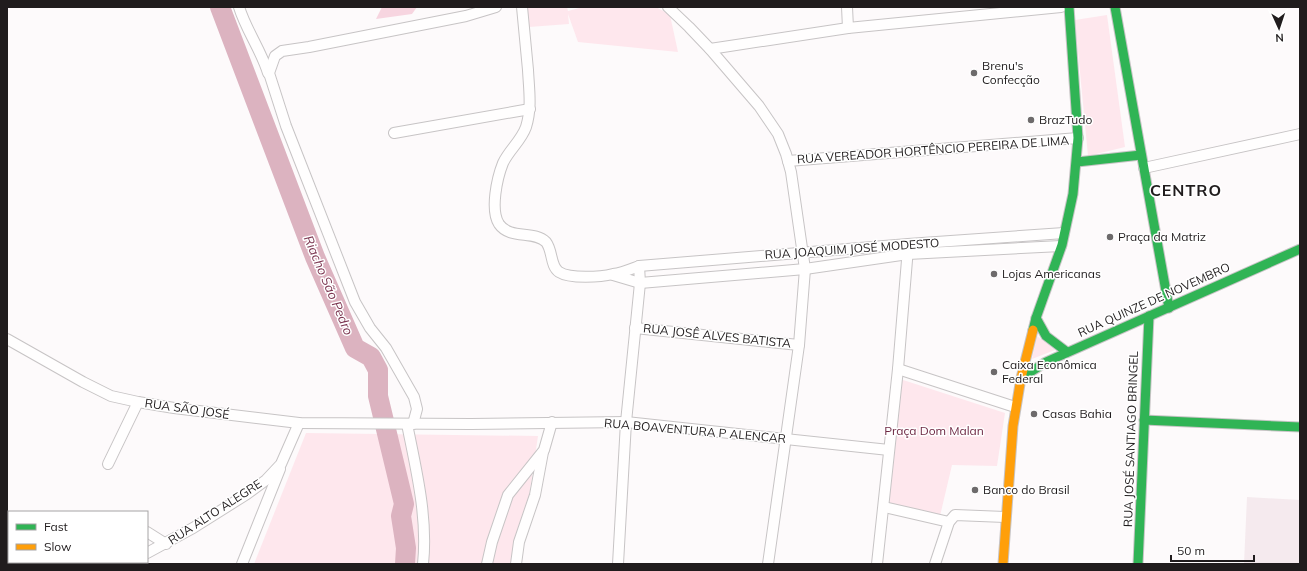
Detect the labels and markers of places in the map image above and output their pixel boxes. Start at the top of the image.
place label: Brenu's Confecção [982,58,1040,87]
marker: Brenu's Confecção [969,68,979,78]
place label: BrazTudo [1039,112,1092,127]
marker: BrazTudo [1026,115,1036,125]
place label: Praça da Matriz [1118,229,1206,244]
marker: Praça da Matriz [1105,232,1115,242]
place label: Lojas Americanas [1002,266,1101,281]
marker: Lojas Americanas [989,269,999,279]
place label: Caixa Econômica Federal [1002,357,1097,386]
marker: Caixa Econômica Federal [989,367,999,377]
place label: Casas Bahia [1042,406,1112,421]
marker: Casas Bahia [1029,409,1039,419]
place label: Banco do Brasil [983,482,1070,497]
marker: Banco do Brasil [970,485,980,495]

